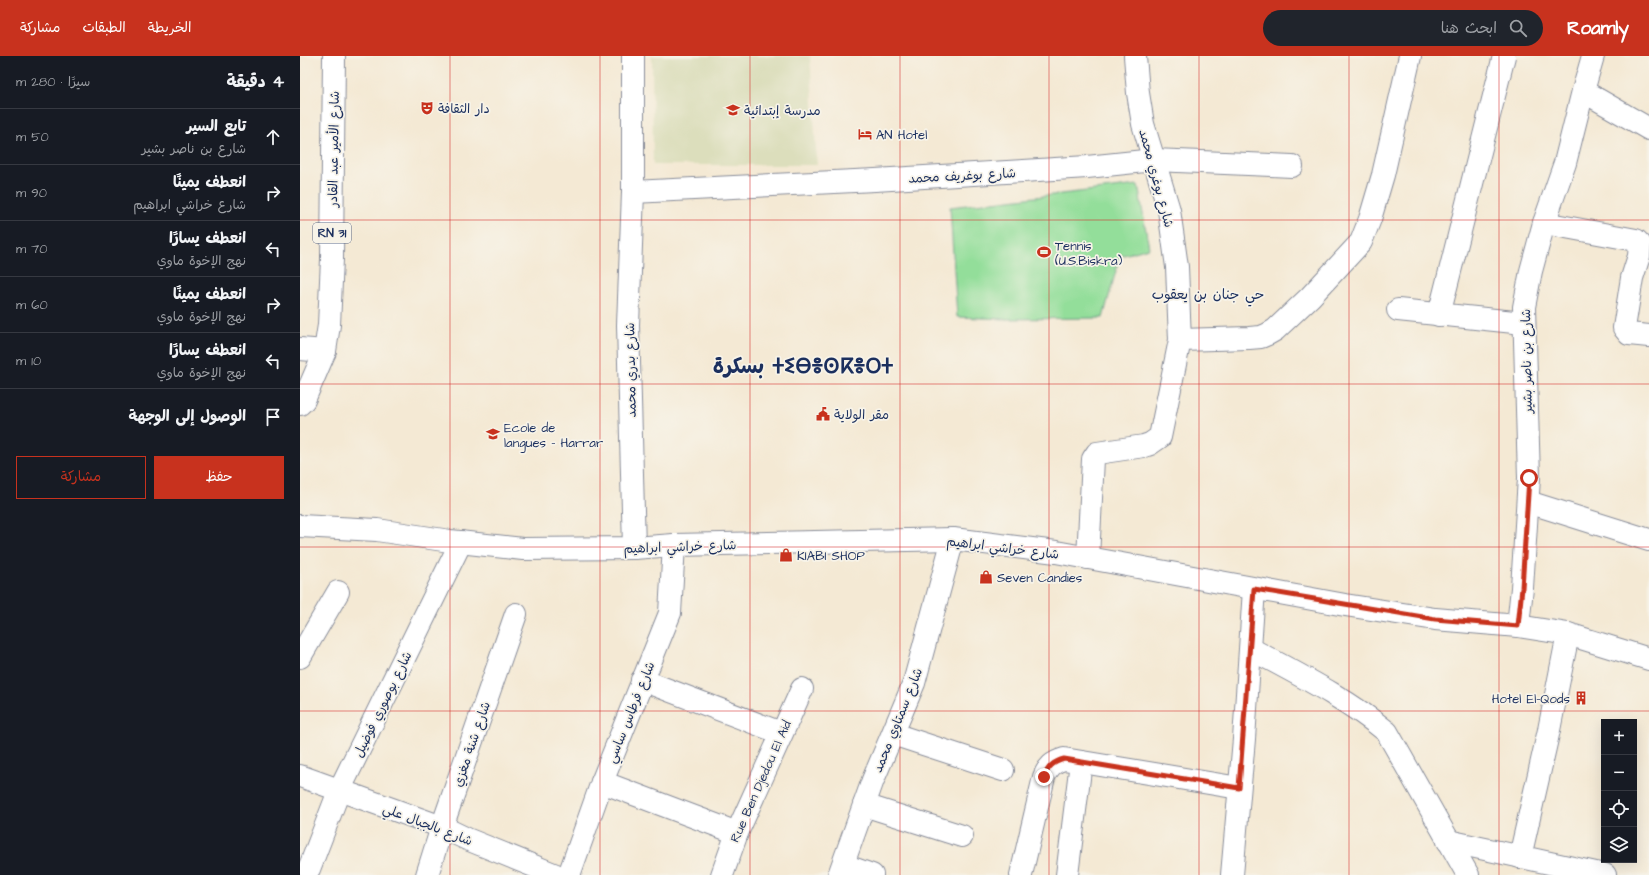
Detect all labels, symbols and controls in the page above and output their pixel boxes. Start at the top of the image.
search box [1263,10,1543,46]
text: Roamly [1567,15,1629,42]
icon: search [1507,17,1529,39]
text: مشاركة [20,18,60,38]
text: الطبقات [82,18,126,38]
text: الخريطة [148,18,191,38]
text: ابحث هنا [1441,18,1497,39]
text: 4 دقيقة [226,70,284,94]
text: سيرًا · 280 m [16,73,90,91]
street label: شارع الأمير عبد القادر [324,91,344,208]
theatre icon: دار الثقافة [419,100,435,116]
place label: دار الثقافة [438,100,490,118]
school or university icon: مدرسة إبتدائية [725,102,741,118]
place label: مدرسة إبتدائية [744,102,821,120]
text: تابع السير [187,116,246,137]
icon: ahead [262,126,284,148]
hotel icon: AN Hotel [857,126,873,142]
place label: AN Hotel [876,126,927,144]
street label: شارع بوغري محمد [1134,127,1178,229]
text: 50 m [16,128,49,146]
text: شارع بن ناصر بشير [141,140,246,158]
street label: شارع بوغريف محمد [908,164,1016,188]
text: انعطف يمينًا [173,172,246,193]
icon: right [262,182,284,204]
text: 90 m [16,184,47,202]
text: شارع خراشي ابراهيم [133,196,246,214]
road number: RN 31 [313,223,351,243]
text: انعطف يسارًا [169,228,246,249]
place label: Tennis (U.S.Biskra) [1055,237,1123,270]
icon: left [262,238,284,260]
text: 70 m [16,240,48,258]
sports icon: Tennis (U.S.Biskra) [1036,244,1052,260]
text: نهج الإخوة ماوي [157,252,246,270]
text: انعطف يمينًا [173,284,246,305]
district label: حي جنان بن يعقوب [1152,285,1264,307]
icon: right [262,294,284,316]
text: 60 m [16,296,48,314]
text: نهج الإخوة ماوي [157,308,246,326]
street label: شارع بن ناصر بشير [1517,309,1537,414]
street label: شارع بدري محمد [621,322,641,418]
text: انعطف يسارًا [169,340,246,361]
icon: left [262,350,284,372]
text: 10 m [16,352,41,370]
district label: بسكرة ⵜⵉⴱⴻⵙⴽⴻⵔⵜ [713,352,894,381]
text: نهج الإخوة ماوي [157,364,246,382]
text: الوصول إلى الوجهة [129,406,246,427]
icon: arrive [262,406,284,428]
public building icon: مقر الولاية [815,406,831,422]
place label: مقر الولاية [834,406,889,424]
place label: Ecole de langues - Harrar [504,419,603,453]
school or university icon: Ecole de langues - Harrar [485,426,501,442]
button: مشاركة [16,456,146,499]
button: حفظ [154,456,284,499]
route start [1520,469,1538,487]
street label: شارع خراشي ابراهيم [946,532,1060,566]
street label: شارع خراشي ابراهيم [623,536,737,560]
shop icon: KIABI SHOP [778,547,794,563]
place label: KIABI SHOP [797,547,866,565]
shop icon: Seven Candies [978,569,994,585]
place label: Seven Candies [997,569,1083,587]
street label: شارع بوصوري فوضيل [349,648,416,760]
street label: شارع فرطاس ساسي [602,659,661,767]
street label: شارع سمتاوي محمد [869,665,927,775]
place label: Hotel El-Qods [1492,690,1570,708]
building icon: Hotel El-Qods [1573,690,1589,706]
street label: شارع شنة مغزي [449,699,495,789]
street label: Rue Ben Djedou El Aid [726,717,796,845]
map controls [1601,719,1637,863]
button: + [1601,719,1637,755]
button: − [1601,755,1637,791]
route end [1035,768,1053,786]
button: locate [1601,791,1637,827]
street label: شارع بالجبال علي [380,800,475,852]
button: layers [1601,827,1637,863]

